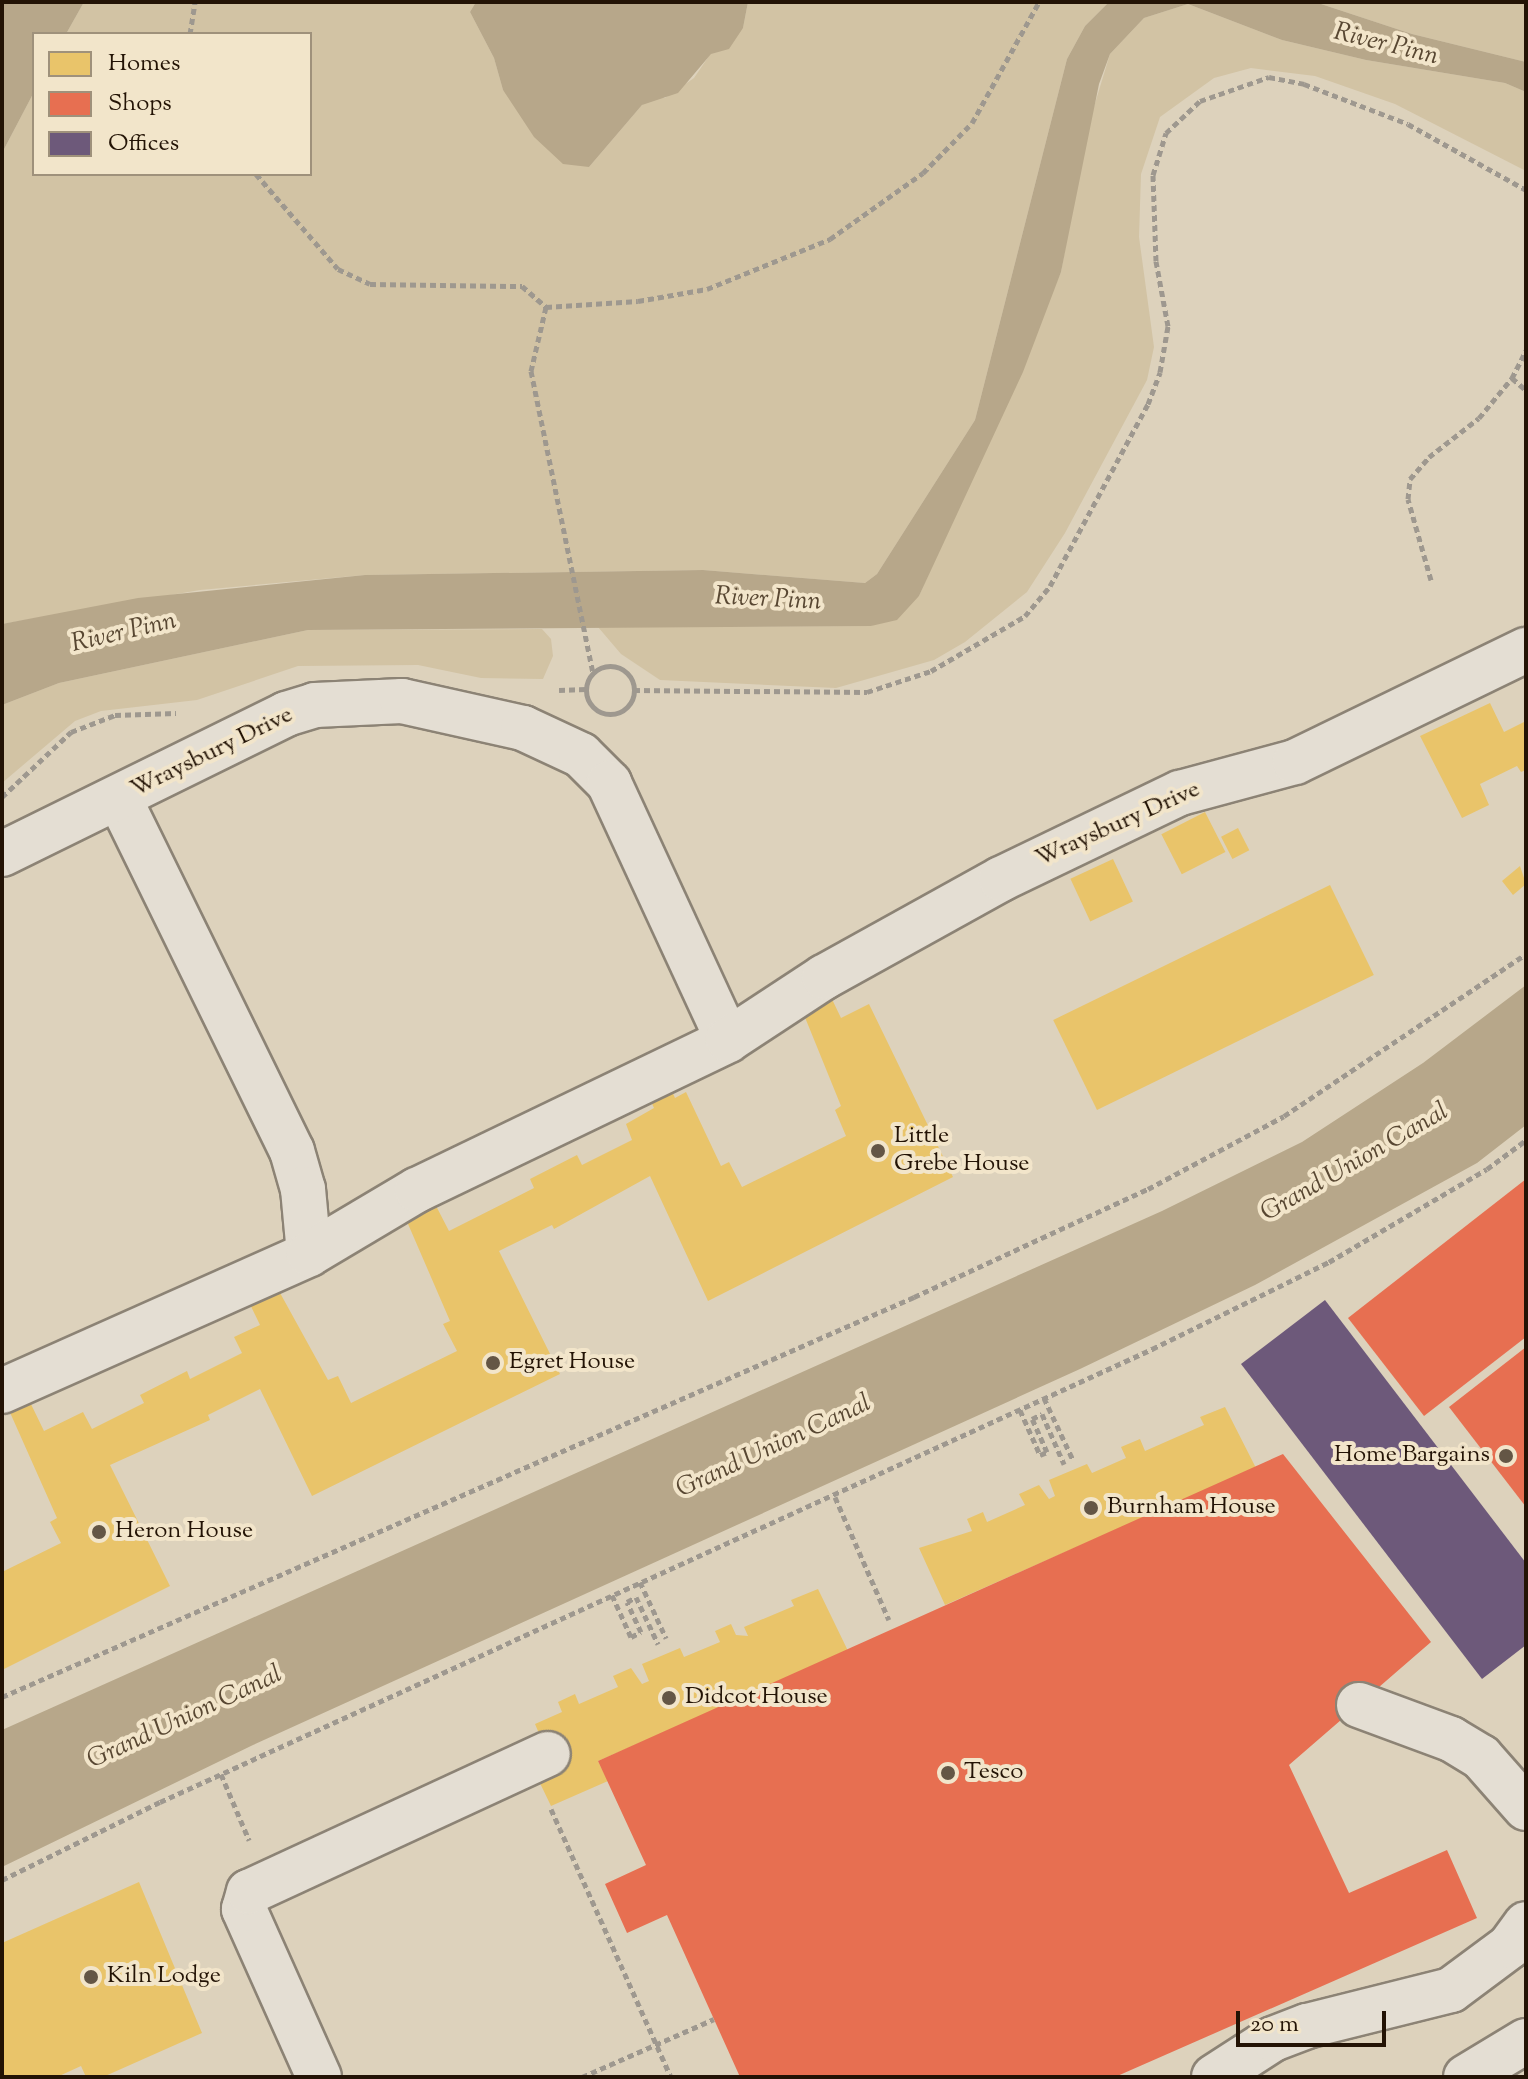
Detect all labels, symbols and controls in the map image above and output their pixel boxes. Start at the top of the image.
water label: River Pinn [1330,17,1442,73]
legend [32,32,312,176]
text: Homes [108,47,180,81]
text: Shops [108,87,172,121]
text: Offices [108,127,179,161]
water label: River Pinn [714,582,822,618]
water label: River Pinn [68,606,180,660]
street label: Wraysbury Drive [126,701,298,805]
street label: Wraysbury Drive [1031,776,1205,874]
water label: Grand Union Canal [1256,1097,1454,1229]
place label: Little Grebe House [894,1123,1030,1179]
marker: Little Grebe House [869,1142,887,1160]
place label: Egret House [509,1349,635,1377]
marker: Egret House [484,1354,502,1372]
water label: Grand Union Canal [672,1388,876,1506]
place label: Home Bargains [1334,1442,1490,1470]
marker: Home Bargains [1497,1447,1515,1465]
place label: Burnham House [1107,1494,1276,1522]
marker: Burnham House [1082,1499,1100,1517]
place label: Heron House [115,1518,253,1546]
marker: Heron House [90,1523,108,1541]
water label: Grand Union Canal [83,1659,287,1777]
place label: Didcot House [685,1684,828,1712]
marker: Didcot House [660,1689,678,1707]
place label: Tesco [964,1759,1023,1787]
marker: Tesco [939,1764,957,1782]
place label: Kiln Lodge [107,1963,221,1991]
marker: Kiln Lodge [82,1968,100,1986]
scale bar [1240,1995,1390,2045]
text: 20 m [1250,2008,1299,2042]

